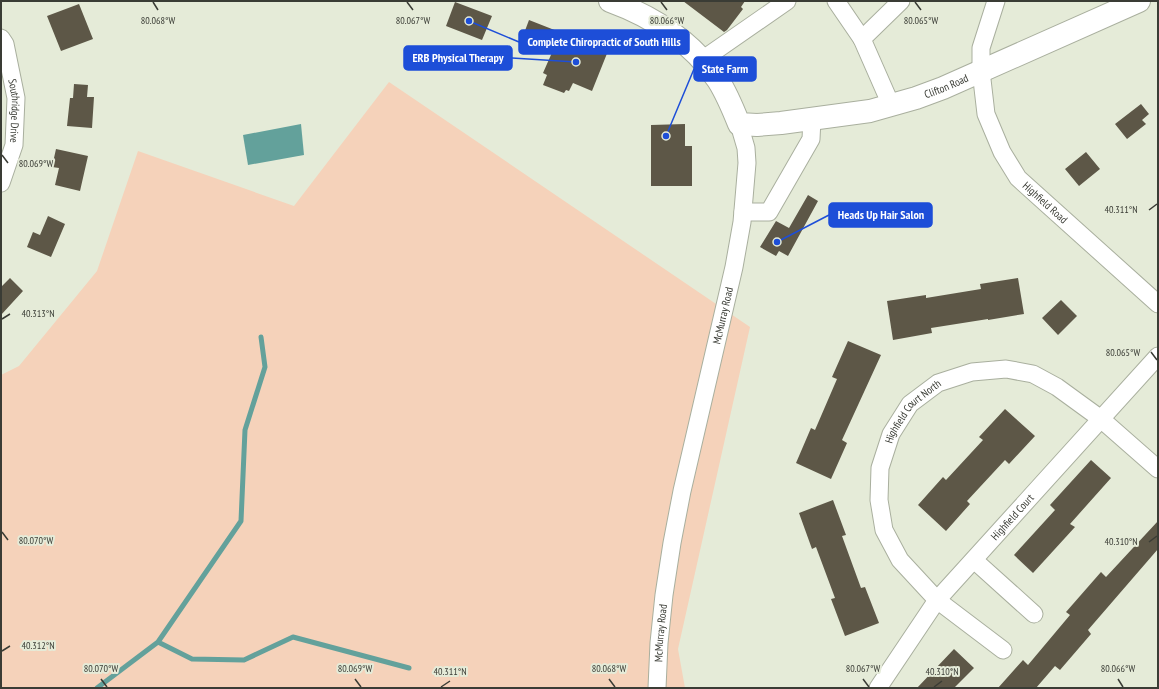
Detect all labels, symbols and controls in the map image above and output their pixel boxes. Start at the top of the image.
text: 80.068°W [141,14,175,27]
text: 80.067°W [396,14,430,27]
text: 80.066°W [650,14,684,27]
text: 80.065°W [904,14,938,27]
callout: Complete Chiropractic of South Hills [519,30,689,54]
text: Complete Chiropractic of South Hills [527,34,681,49]
callout: ERB Physical Therapy [404,46,512,70]
text: ERB Physical Therapy [412,50,504,65]
callout: State Farm [694,57,756,81]
text: State Farm [702,61,748,76]
street label: Clifton Road [922,71,971,101]
street label: Southridge Drive [5,78,23,143]
text: 80.069°W [19,157,53,170]
street label: Highfield Road [1020,179,1071,227]
callout: Heads Up Hair Salon [829,203,932,227]
text: 40.311°N [1104,203,1138,216]
text: Heads Up Hair Salon [838,207,924,222]
street label: McMurray Road [709,285,736,345]
text: 40.313°N [21,307,55,320]
text: 80.065°W [1106,346,1140,359]
street label: Highfield Court North [881,376,944,445]
street label: Highfield Court [988,491,1037,543]
text: 80.070°W [19,534,53,547]
text: 40.310°N [1104,535,1138,548]
street label: McMurray Road [651,603,670,662]
text: 40.312°N [21,639,55,652]
text: 80.070°W [84,662,118,675]
text: 80.069°W [338,662,372,675]
text: 80.068°W [592,662,626,675]
text: 80.067°W [846,662,880,675]
text: 80.066°W [1101,662,1135,675]
text: 40.311°N [433,665,467,678]
text: 40.310°N [925,665,959,678]

